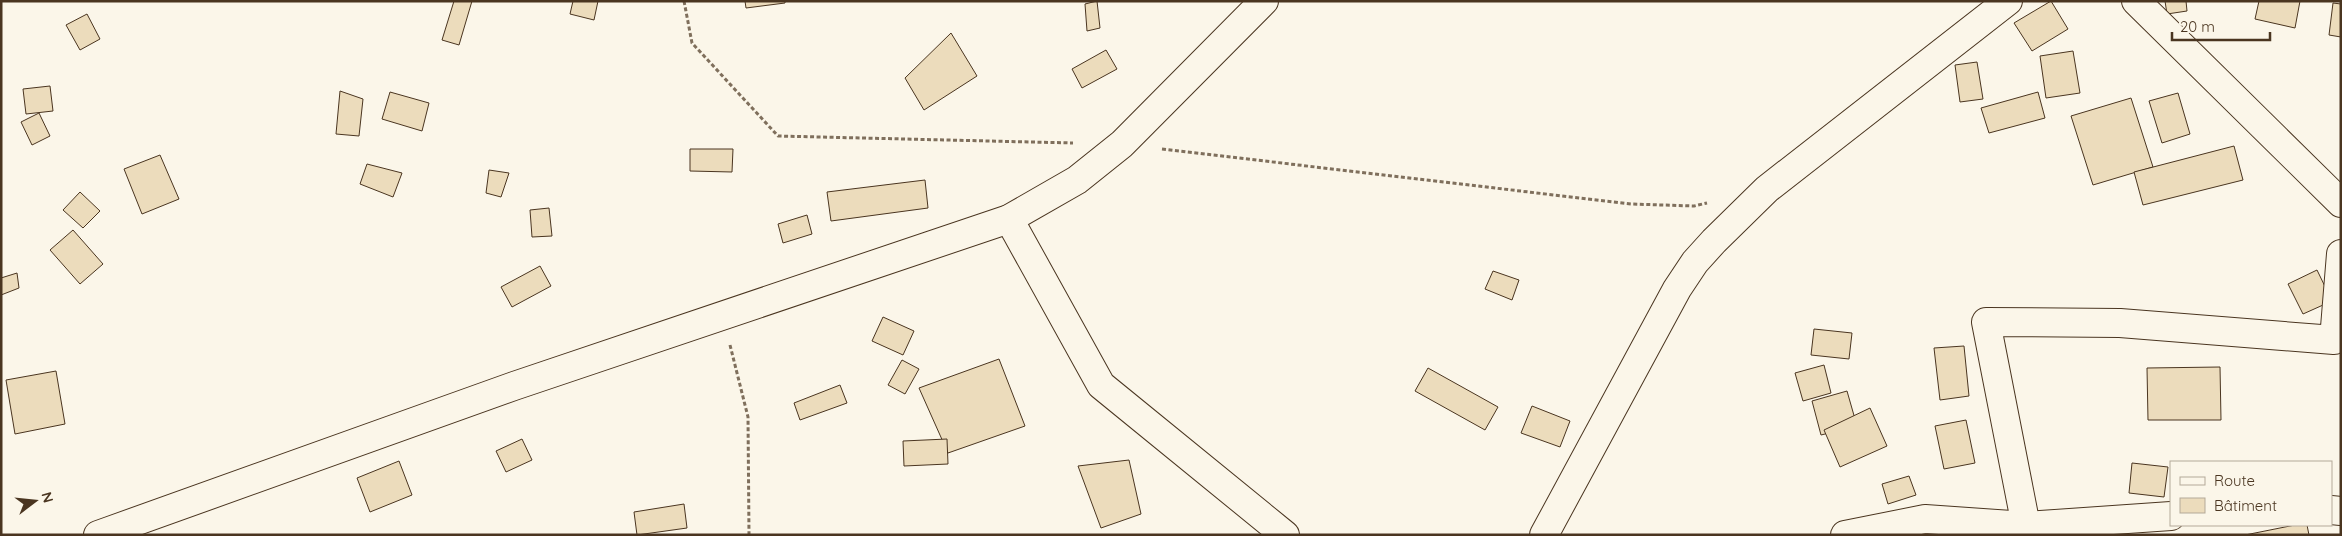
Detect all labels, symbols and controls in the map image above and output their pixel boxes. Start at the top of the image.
scale bar [2172,10,2270,42]
text: 20 m [2180,17,2215,36]
legend [2170,461,2332,526]
text: Route [2214,471,2255,490]
north arrow [10,476,60,526]
text: N [37,490,58,505]
text: Bâtiment [2214,496,2277,515]

